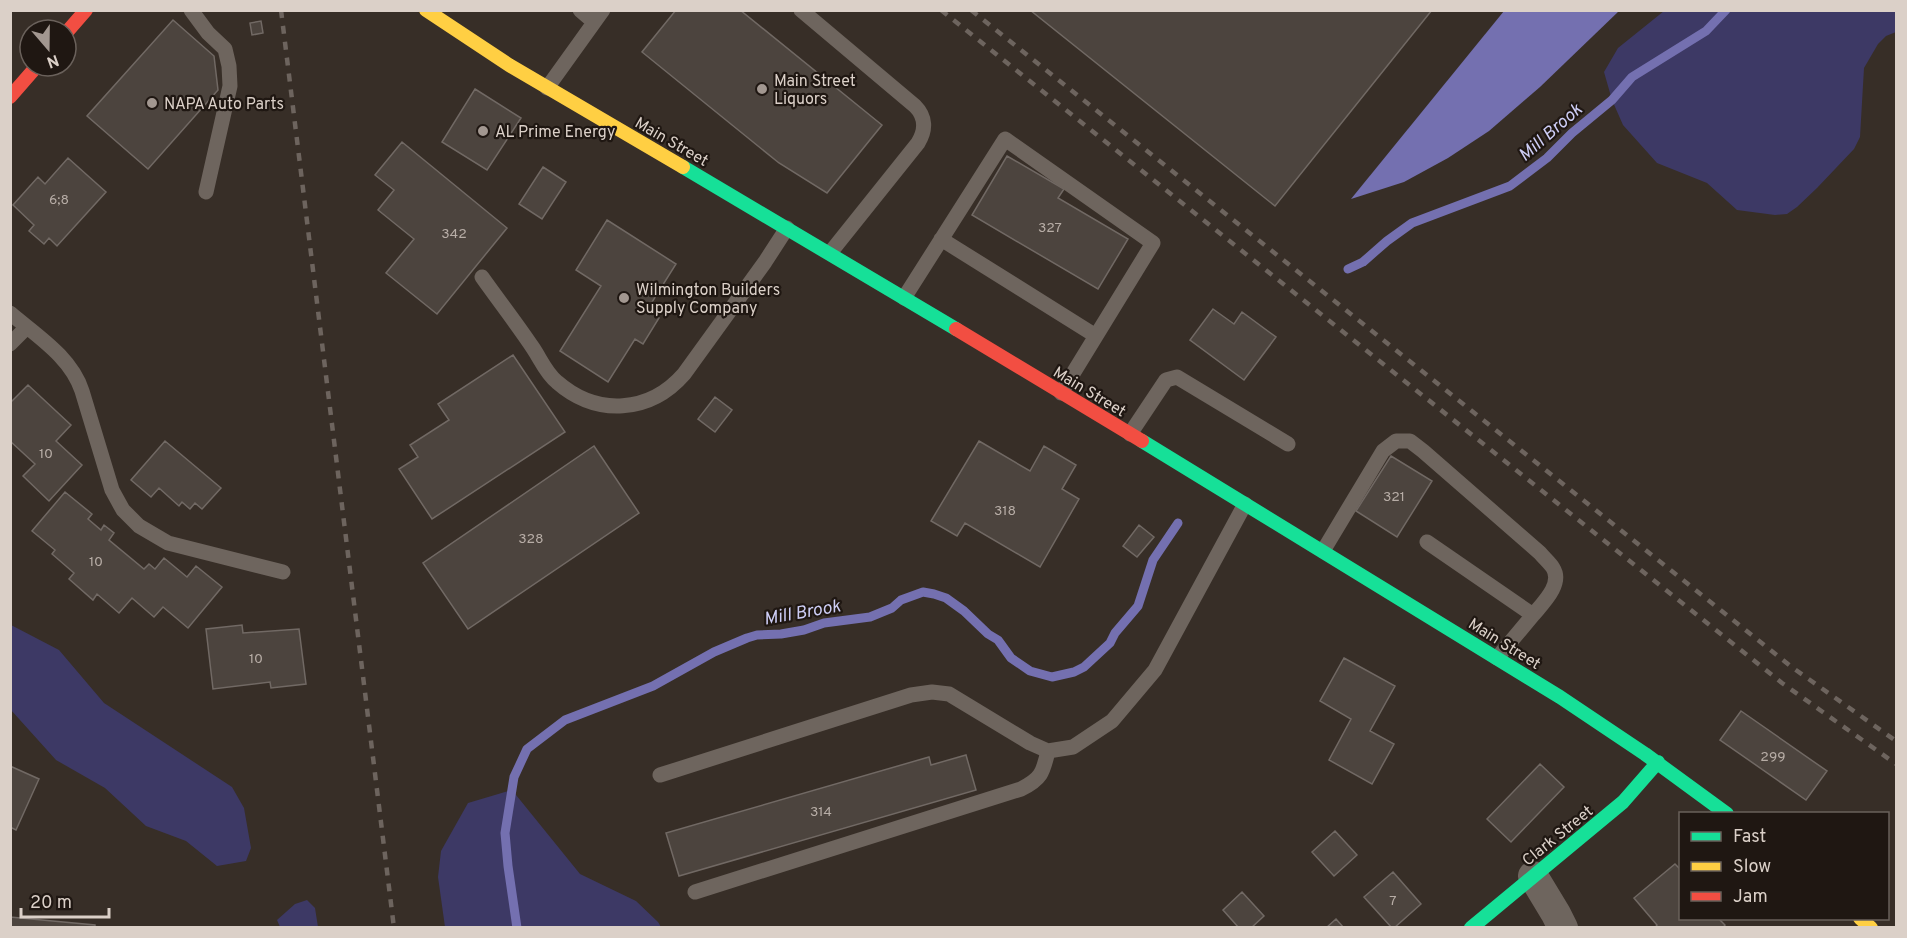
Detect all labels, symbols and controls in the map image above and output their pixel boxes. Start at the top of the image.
north arrow [18,18,78,78]
text: N [44,49,61,72]
place label: Main Street Liquors [774,72,856,110]
marker: Main Street Liquors [755,82,769,96]
place label: NAPA Auto Parts [164,95,284,115]
marker: NAPA Auto Parts [145,96,159,110]
water label: Mill Brook [1514,98,1589,167]
street label: Main Street [631,114,711,172]
place label: AL Prime Energy [495,123,615,143]
marker: AL Prime Energy [476,124,490,138]
house number: 6;8 [49,192,69,209]
house number: 327 [1038,220,1062,237]
house number: 342 [441,226,467,243]
place label: Wilmington Builders Supply Company [636,281,780,319]
marker: Wilmington Builders Supply Company [617,291,631,305]
street label: Main Street [1049,363,1129,422]
house number: 10 [39,446,53,463]
house number: 321 [1383,489,1405,506]
house number: 318 [994,503,1016,520]
house number: 328 [518,531,544,548]
house number: 10 [89,554,103,571]
water label: Mill Brook [762,595,843,632]
street label: Main Street [1464,615,1544,675]
house number: 10 [249,651,263,668]
house number: 299 [1760,749,1786,766]
street label: Clark Street [1519,802,1598,871]
house number: 314 [810,804,832,821]
legend [1679,812,1889,920]
text: Fast [1733,826,1766,849]
text: Slow [1733,856,1771,879]
scale bar [21,881,110,919]
text: Jam [1733,886,1768,909]
text: 20 m [30,892,72,915]
house number: 7 [1389,893,1397,910]

